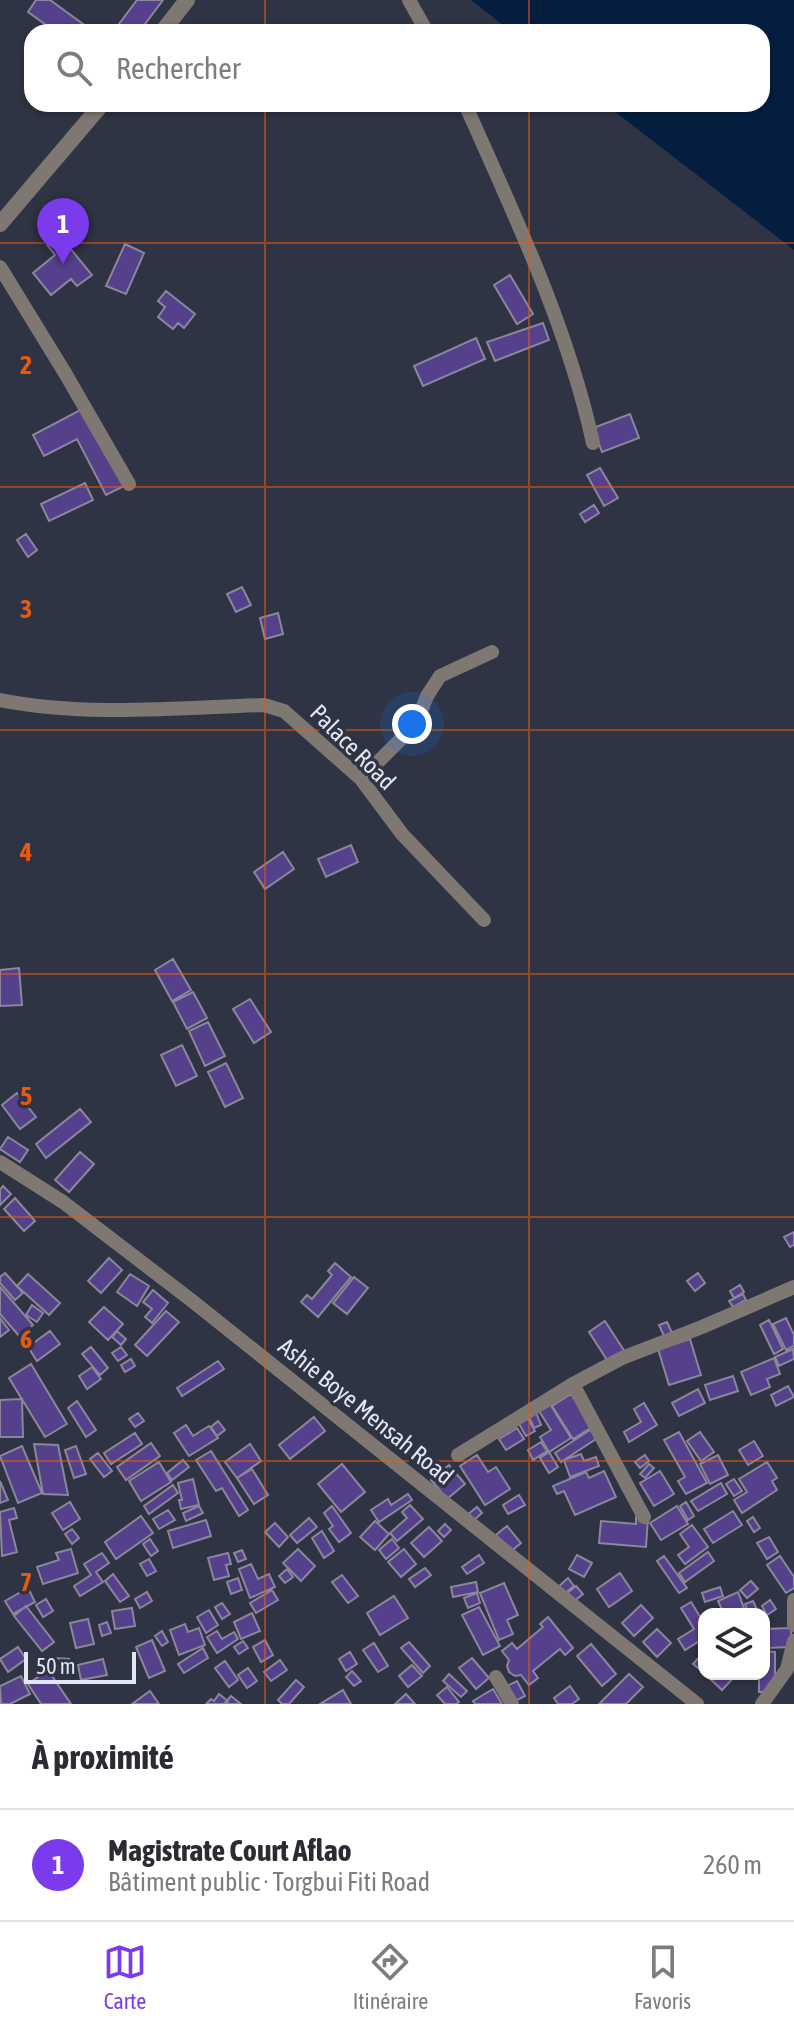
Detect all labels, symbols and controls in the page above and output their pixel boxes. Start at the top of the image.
search box [24,24,770,112]
icon: search [52,46,96,90]
text: Rechercher [116,51,241,85]
pin: 1 [37,198,89,264]
text: 2 [20,350,32,380]
text: 3 [20,594,32,624]
street label: Palace Road [305,699,401,795]
your location [392,704,432,744]
text: 4 [19,837,32,867]
text: 5 [20,1081,32,1111]
text: 6 [20,1324,32,1354]
street label: Ashie Boye Mensah Road [273,1332,459,1490]
text: 7 [20,1567,32,1597]
map controls [698,1608,770,1680]
button: layers [698,1608,770,1680]
scale bar [24,1648,136,1684]
text: 50 m [36,1653,76,1679]
text: À proximité [32,1737,174,1776]
text: Magistrate Court Aflao [108,1833,352,1867]
text: 1 [52,1850,64,1880]
text: 260 m [703,1850,762,1880]
text: Bâtiment public · Torgbui Fiti Road [108,1867,430,1897]
tab: Carte [103,1940,147,2014]
tab: Itinéraire [353,1940,428,2014]
tab: Favoris [634,1940,691,2014]

